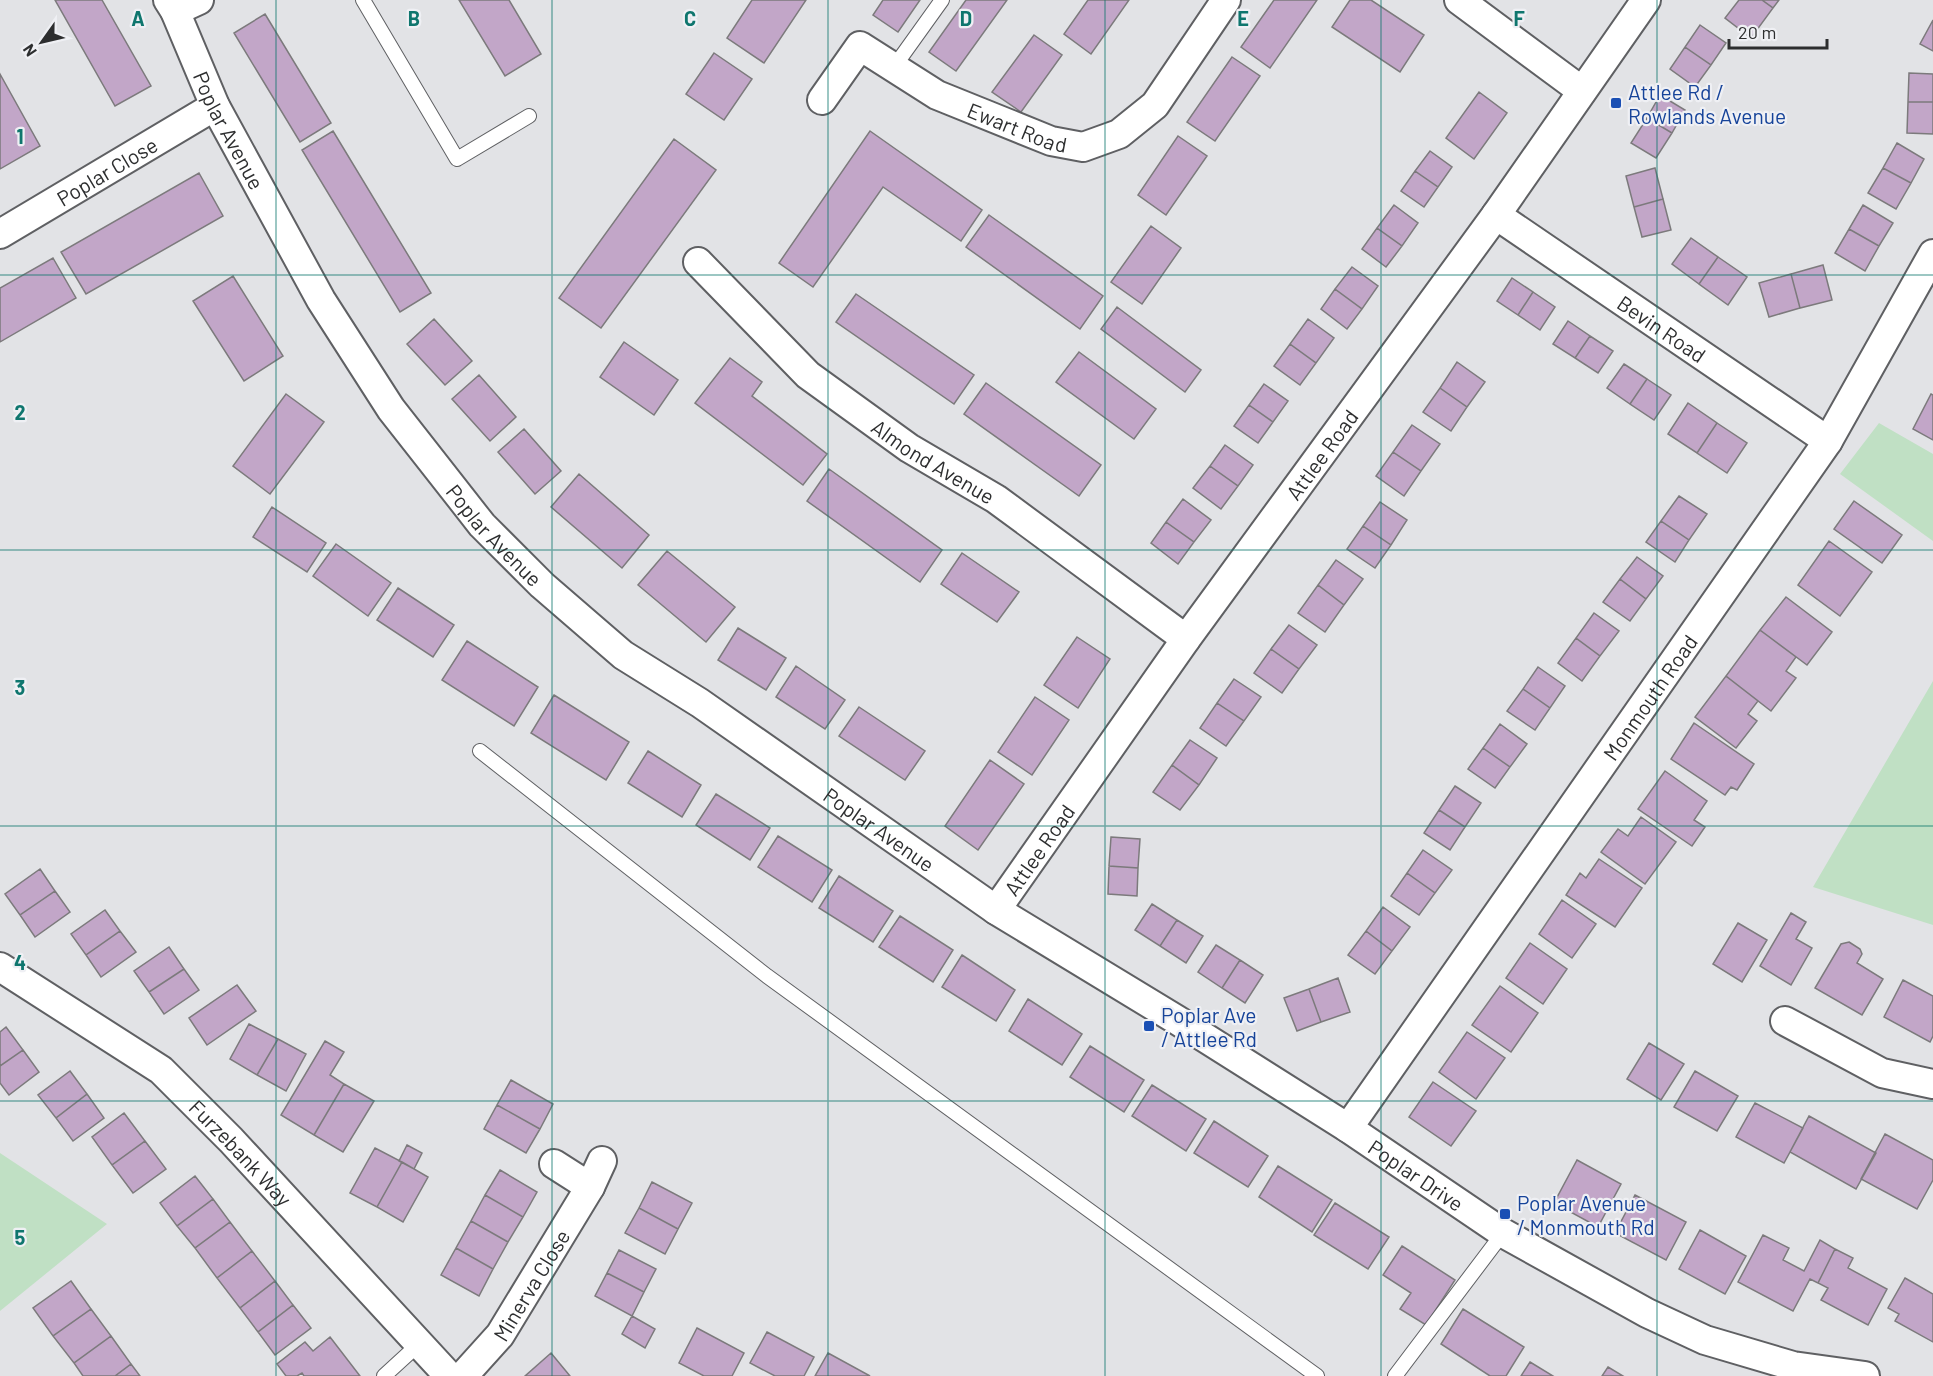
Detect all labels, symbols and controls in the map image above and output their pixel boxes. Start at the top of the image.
text: A [131,6,145,30]
text: B [408,6,420,30]
text: C [684,6,696,30]
text: D [960,6,972,30]
text: E [1237,6,1249,30]
text: F [1513,6,1525,30]
north arrow [12,12,72,72]
scale bar [1729,12,1826,50]
text: 20 m [1738,21,1776,43]
text: N [18,41,40,60]
street label: Poplar Avenue [189,67,270,193]
place label: Attlee Rd / Rowlands Avenue [1628,79,1786,128]
street label: Ewart Road [964,96,1069,156]
marker: Attlee Rd / Rowlands Avenue [1609,96,1623,110]
text: 1 [16,124,24,148]
street label: Poplar Close [52,131,161,210]
street label: Bevin Road [1613,289,1711,367]
text: 2 [14,400,26,424]
street label: Attlee Road [1280,404,1362,504]
street label: Almond Avenue [867,413,1000,508]
street label: Poplar Avenue [442,479,548,591]
street label: Monmouth Road [1597,629,1702,764]
text: 3 [15,675,25,699]
street label: Poplar Avenue [819,781,940,876]
street label: Attlee Road [998,799,1079,900]
text: 4 [14,950,26,974]
place label: Poplar Ave / Attlee Rd [1161,1002,1257,1051]
marker: Poplar Ave / Attlee Rd [1142,1019,1156,1033]
street label: Furzebank Way [185,1094,298,1211]
street label: Poplar Drive [1364,1133,1469,1216]
place label: Poplar Avenue / Monmouth Rd [1517,1190,1655,1239]
marker: Poplar Avenue / Monmouth Rd [1498,1207,1512,1221]
street label: Minerva Close [487,1224,574,1345]
text: 5 [15,1225,26,1249]

